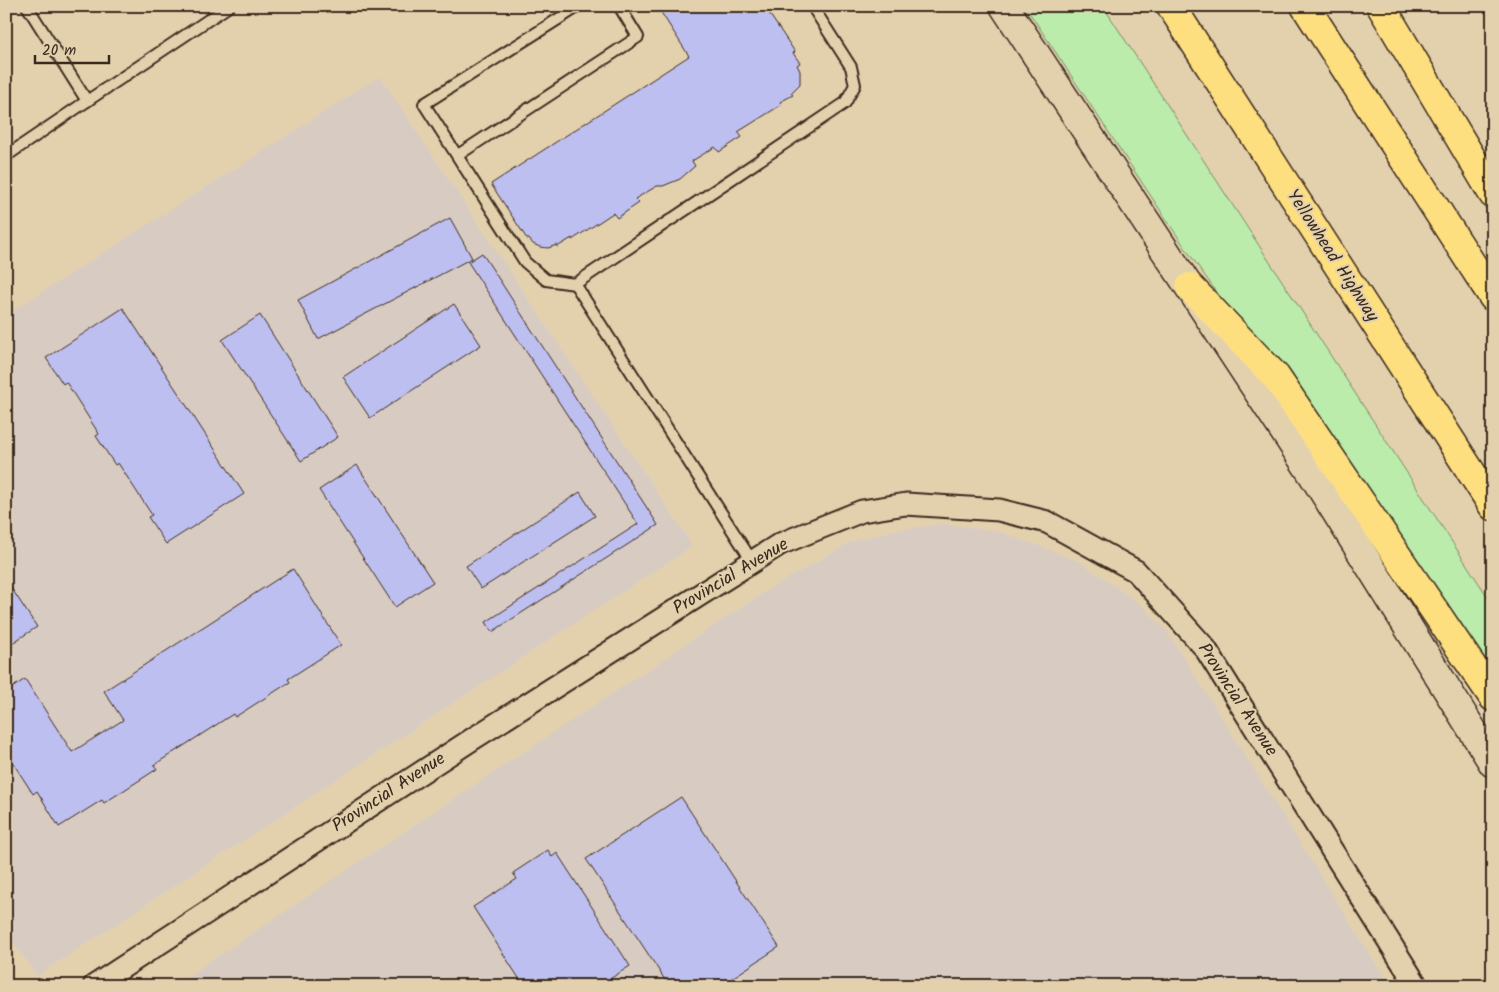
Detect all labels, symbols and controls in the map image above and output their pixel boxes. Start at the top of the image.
scale bar [35,32,109,64]
text: 20 m [42,39,76,63]
street label: Yellowhead Highway [1278,184,1386,329]
street label: Provincial Avenue [668,531,794,623]
street label: Provincial Avenue [1189,637,1285,763]
street label: Provincial Avenue [326,745,452,841]

